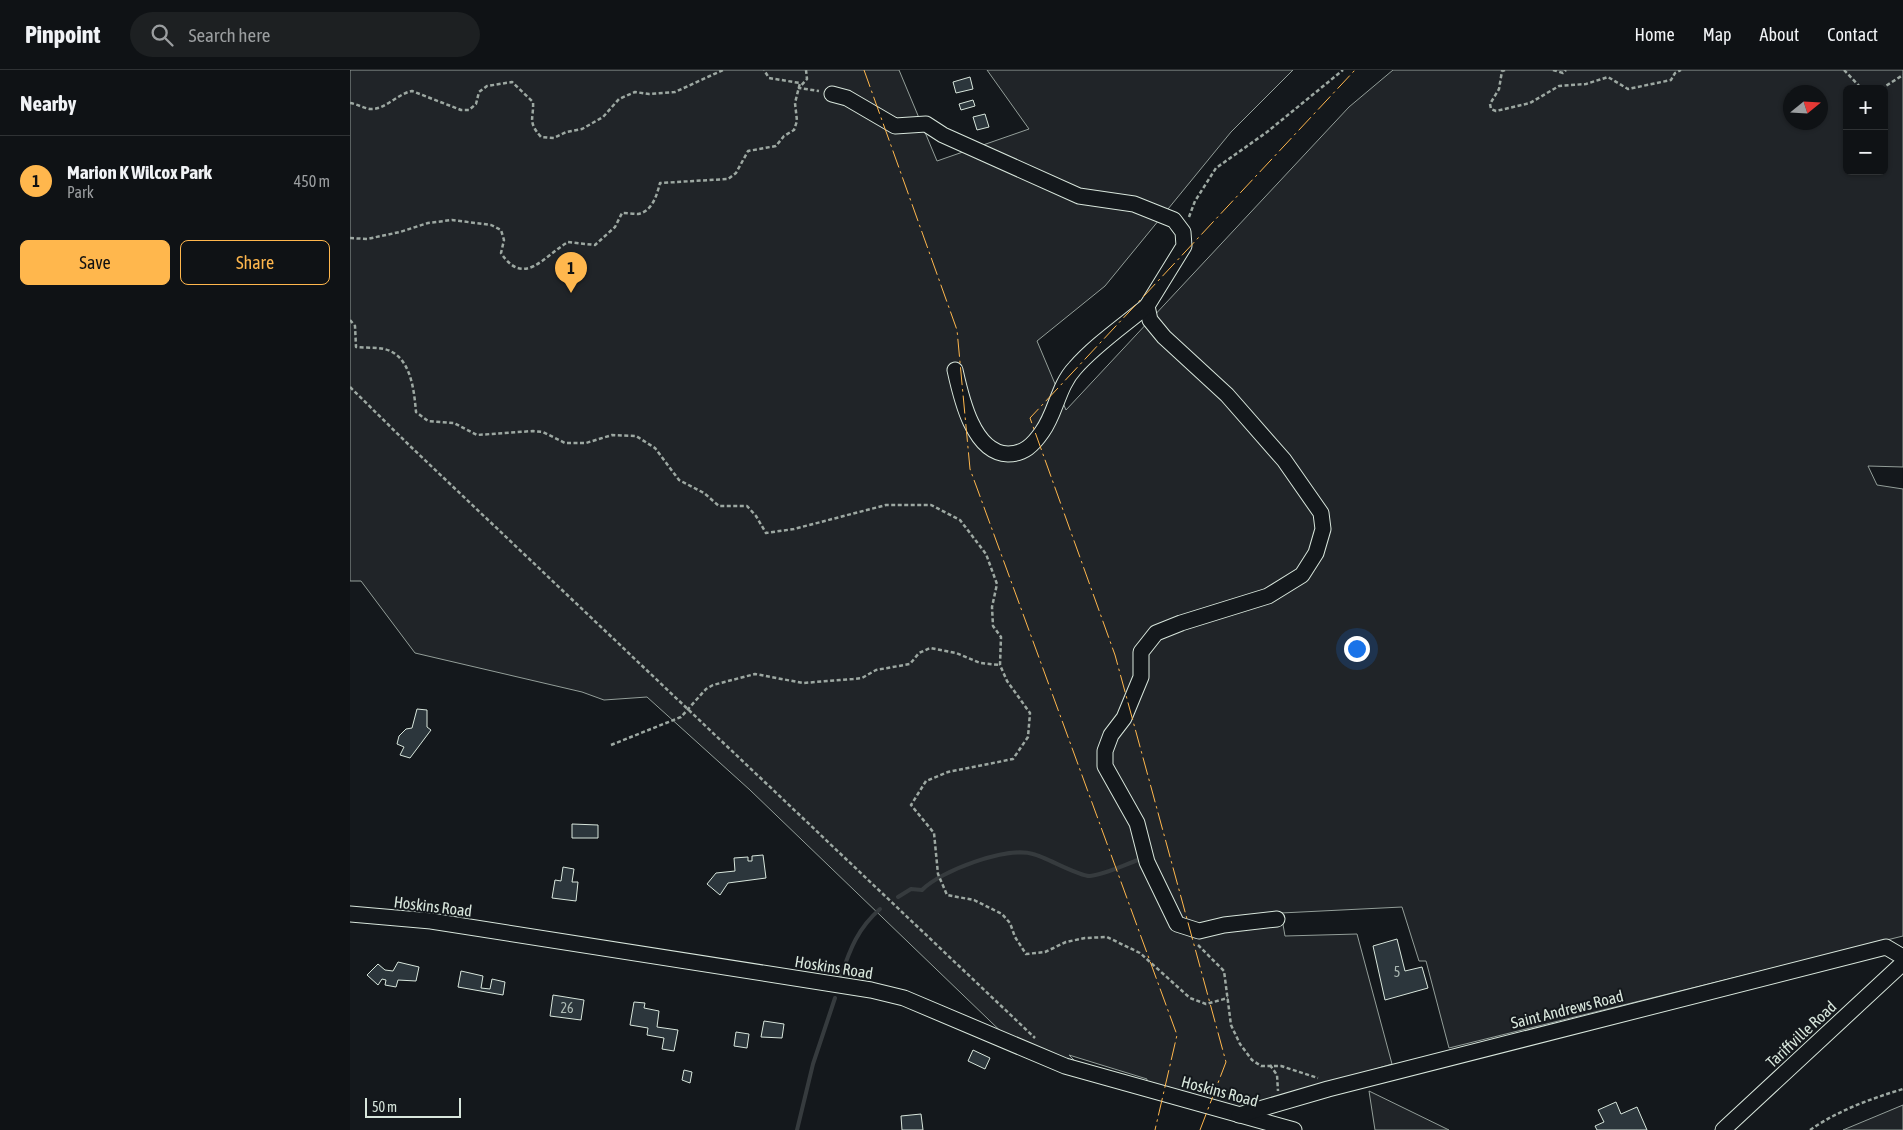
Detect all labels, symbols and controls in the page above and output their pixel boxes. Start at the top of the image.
search box [130,12,480,57]
text: Pinpoint [25,21,100,48]
icon: search [148,21,176,49]
text: Search here [188,24,270,46]
text: Home [1635,24,1675,45]
text: Map [1703,24,1732,45]
text: About [1760,24,1799,45]
text: Contact [1827,24,1878,45]
north arrow [1783,85,1828,130]
map controls [1843,85,1888,175]
button: + [1843,85,1888,130]
text: Nearby [20,91,76,115]
button: − [1843,130,1888,175]
text: Marion K Wilcox Park [67,161,212,183]
text: 1 [32,172,40,190]
text: 450 m [294,172,330,190]
text: Park [67,183,94,201]
button: Save [20,240,170,285]
button: Share [180,240,330,285]
pin: 1 [555,252,587,293]
your location [1344,636,1370,662]
street label: Hoskins Road [393,892,473,920]
street label: Hoskins Road [794,952,874,982]
house number: 5 [1394,964,1400,980]
street label: Saint Andrews Road [1509,986,1625,1032]
street label: Tariffville Road [1762,997,1840,1071]
house number: 26 [560,1000,574,1016]
street label: Hoskins Road [1180,1072,1260,1110]
scale bar [365,1095,461,1118]
text: 50 m [372,1099,397,1115]

